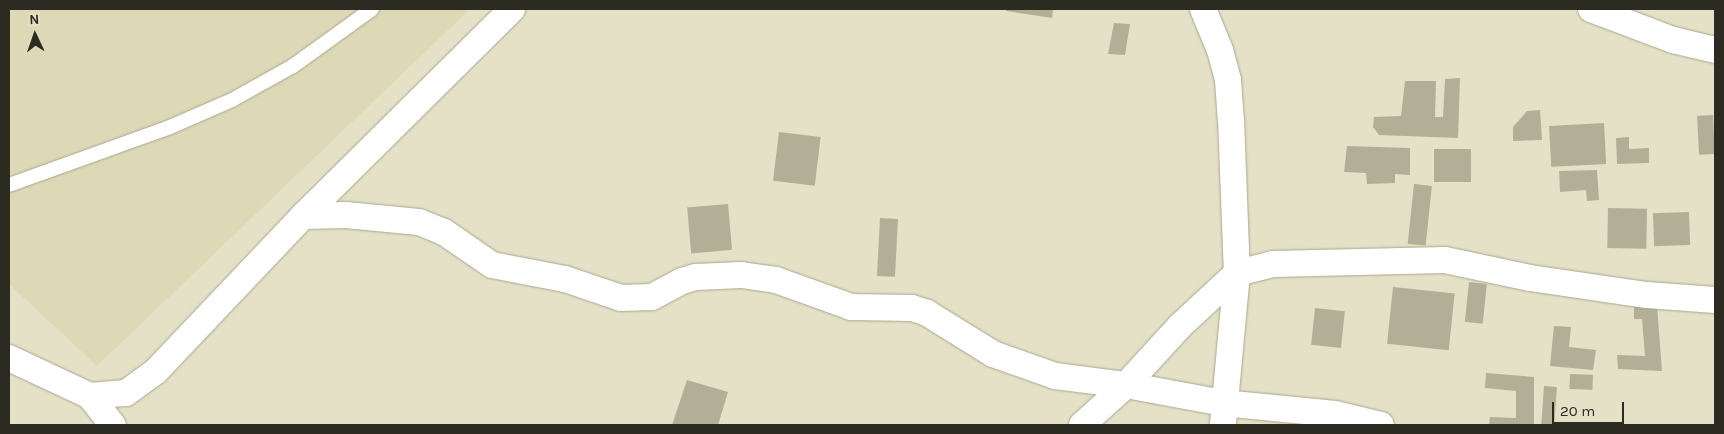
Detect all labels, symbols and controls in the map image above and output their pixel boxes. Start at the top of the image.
north arrow [10,10,60,60]
text: N [29,11,40,28]
scale bar [1554,392,1626,424]
text: 20 m [1560,402,1595,420]

